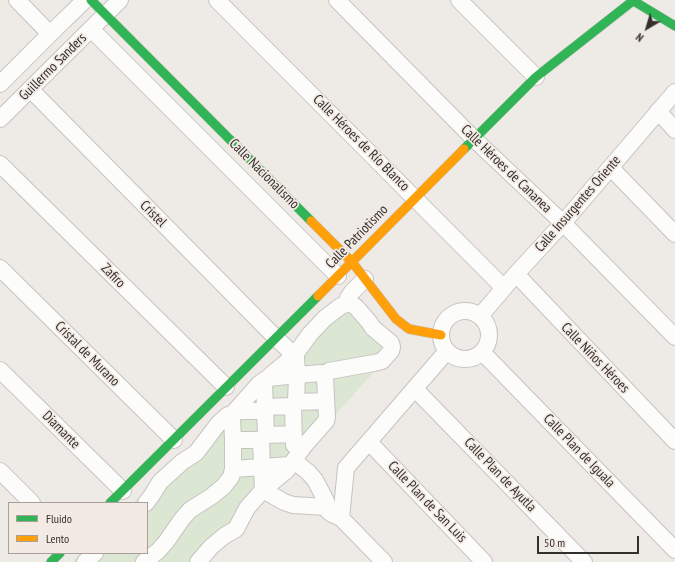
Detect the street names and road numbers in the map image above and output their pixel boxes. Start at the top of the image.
street label: Guillermo Sanders [16,30,90,104]
street label: Calle Héroes de Río Blanco [309,91,413,195]
street label: Calle Héroes de Cananea [457,121,555,217]
street label: Calle Nacionalismo [225,135,303,213]
street label: Calle Insurgentes Oriente [532,152,624,256]
street label: Cristel [136,197,170,231]
street label: Calle Patriotismo [322,202,392,272]
street label: Zafiro [97,260,129,292]
street label: Cristal de Murano [51,318,123,390]
street label: Calle Niños Héroes [557,319,633,397]
street label: Diamante [39,408,83,452]
street label: Calle Plan de Iguala [540,411,618,491]
street label: Calle Plan de Ayutla [460,434,540,516]
street label: Calle Plan de San Luis [384,458,470,546]

